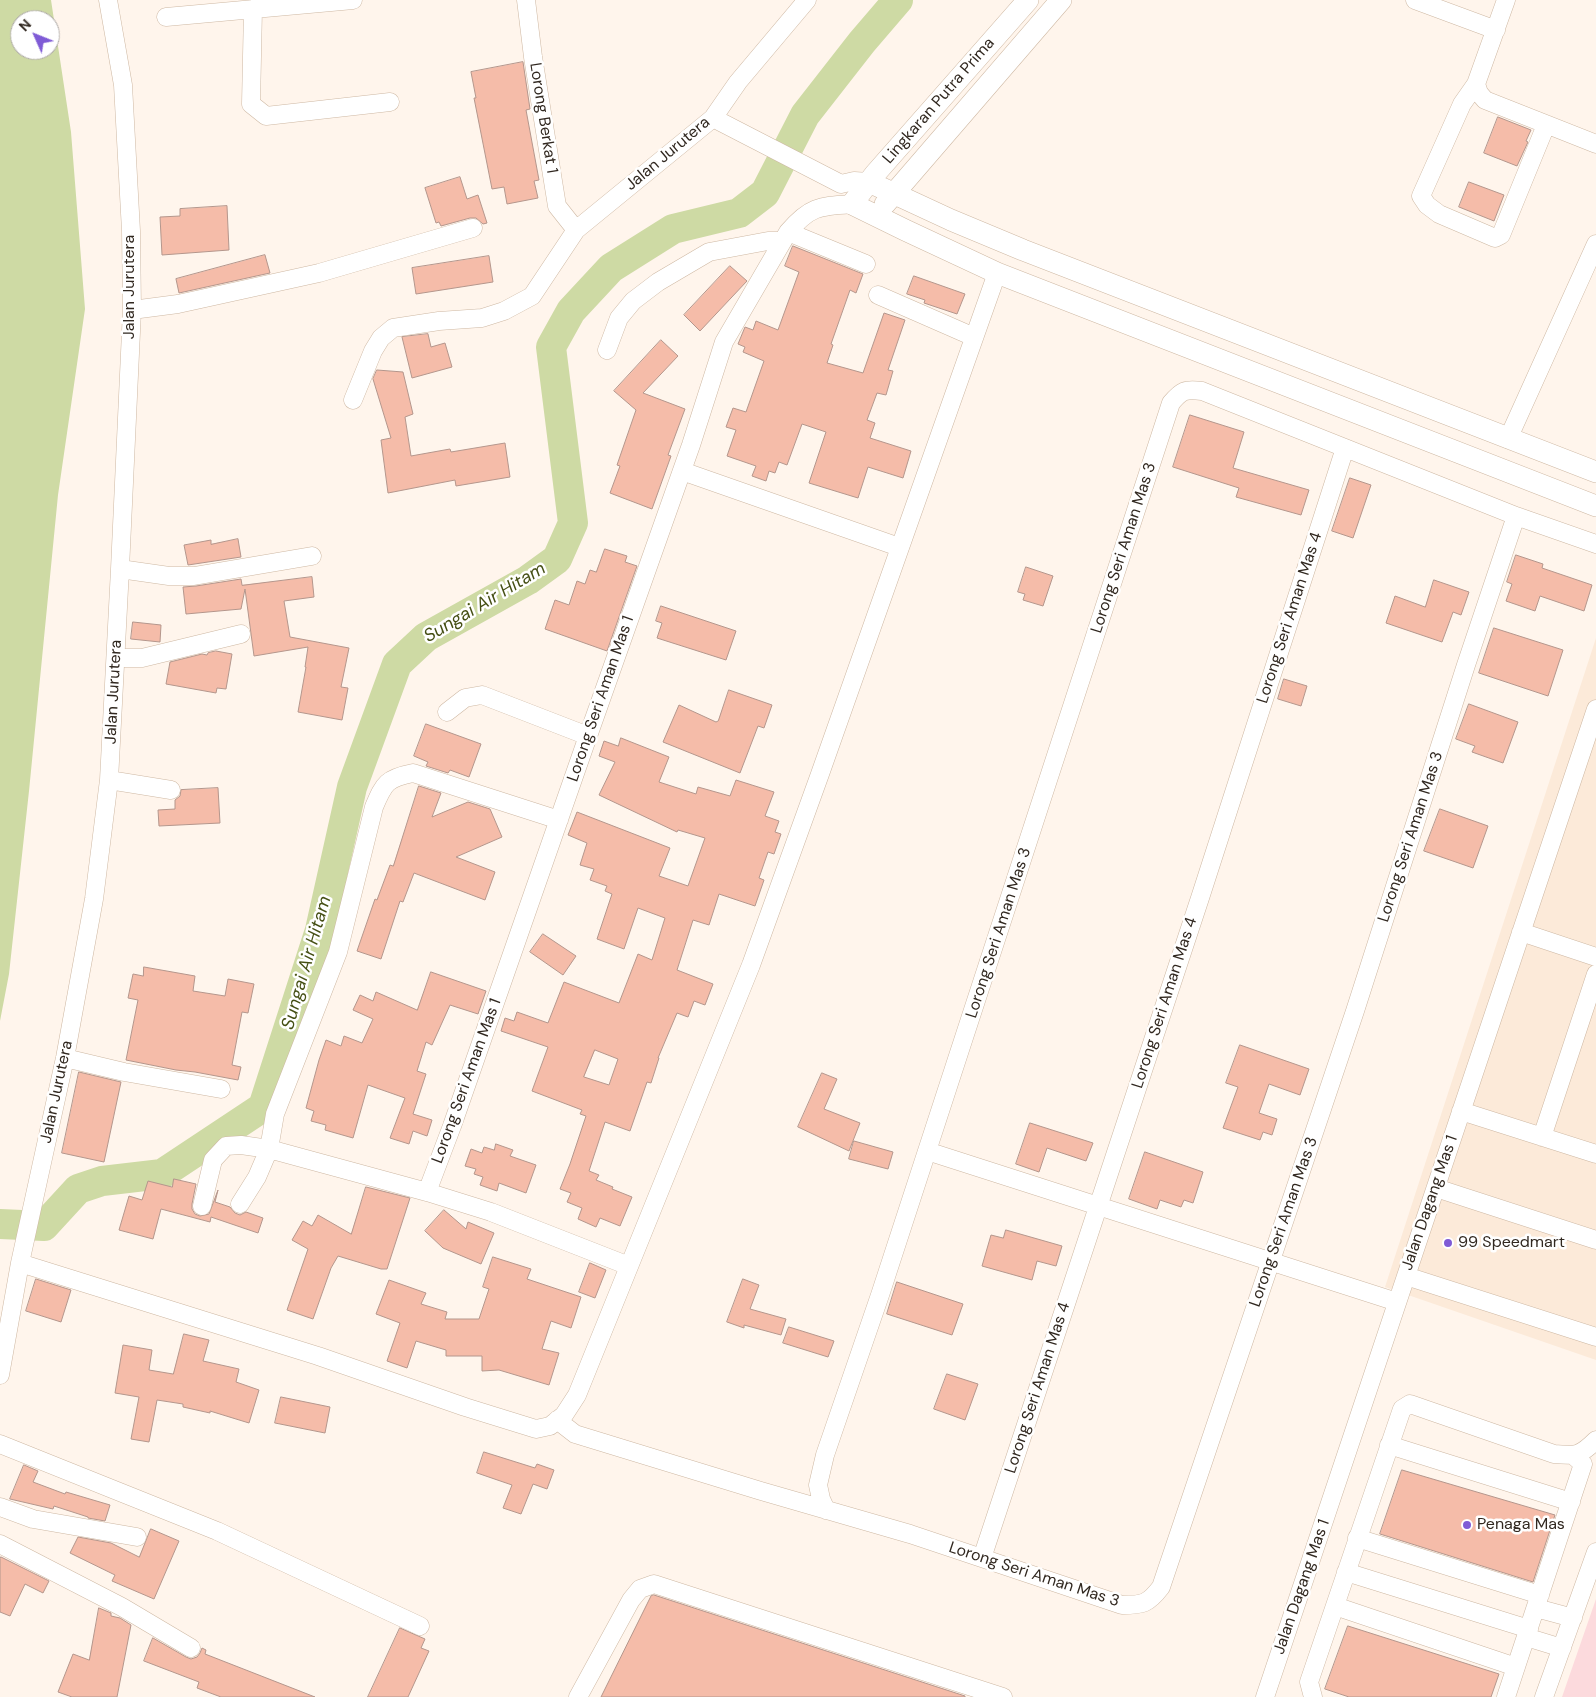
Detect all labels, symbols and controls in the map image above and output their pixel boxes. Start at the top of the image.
north arrow [10,10,60,60]
text: N [15,15,35,35]
street label: Lingkaran Putra Prima [879,34,999,168]
street label: Lorong Berkat 1 [525,61,561,175]
street label: Jalan Jurutera [622,113,714,195]
street label: Jalan Jurutera [120,235,140,339]
street label: Lorong Seri Aman Mas 3 [1087,460,1161,636]
street label: Lorong Seri Aman Mas 4 [1253,530,1327,706]
water label: Sungai Air Hitam [420,558,550,648]
street label: Lorong Seri Aman Mas 1 [564,614,638,784]
street label: Jalan Jurutera [102,639,126,745]
street label: Lorong Seri Aman Mas 3 [1374,749,1448,925]
street label: Lorong Seri Aman Mas 3 [962,845,1036,1021]
water label: Sungai Air Hitam [278,894,336,1032]
street label: Lorong Seri Aman Mas 4 [1128,915,1202,1091]
street label: Lorong Seri Aman Mas 1 [428,996,506,1166]
street label: Jalan Jurutera [37,1039,77,1145]
street label: Jalan Dagang Mas 1 [1398,1133,1462,1273]
street label: Lorong Seri Aman Mas 3 [1246,1135,1322,1309]
place label: 99 Speedmart [1458,1233,1565,1253]
marker: 99 Speedmart [1442,1237,1454,1249]
street label: Lorong Seri Aman Mas 4 [1001,1300,1075,1476]
place label: Penaga Mas [1477,1515,1565,1535]
street label: Jalan Dagang Mas 1 [1270,1517,1334,1657]
marker: Penaga Mas [1461,1519,1473,1531]
street label: Lorong Seri Aman Mas 3 [946,1538,1122,1612]

